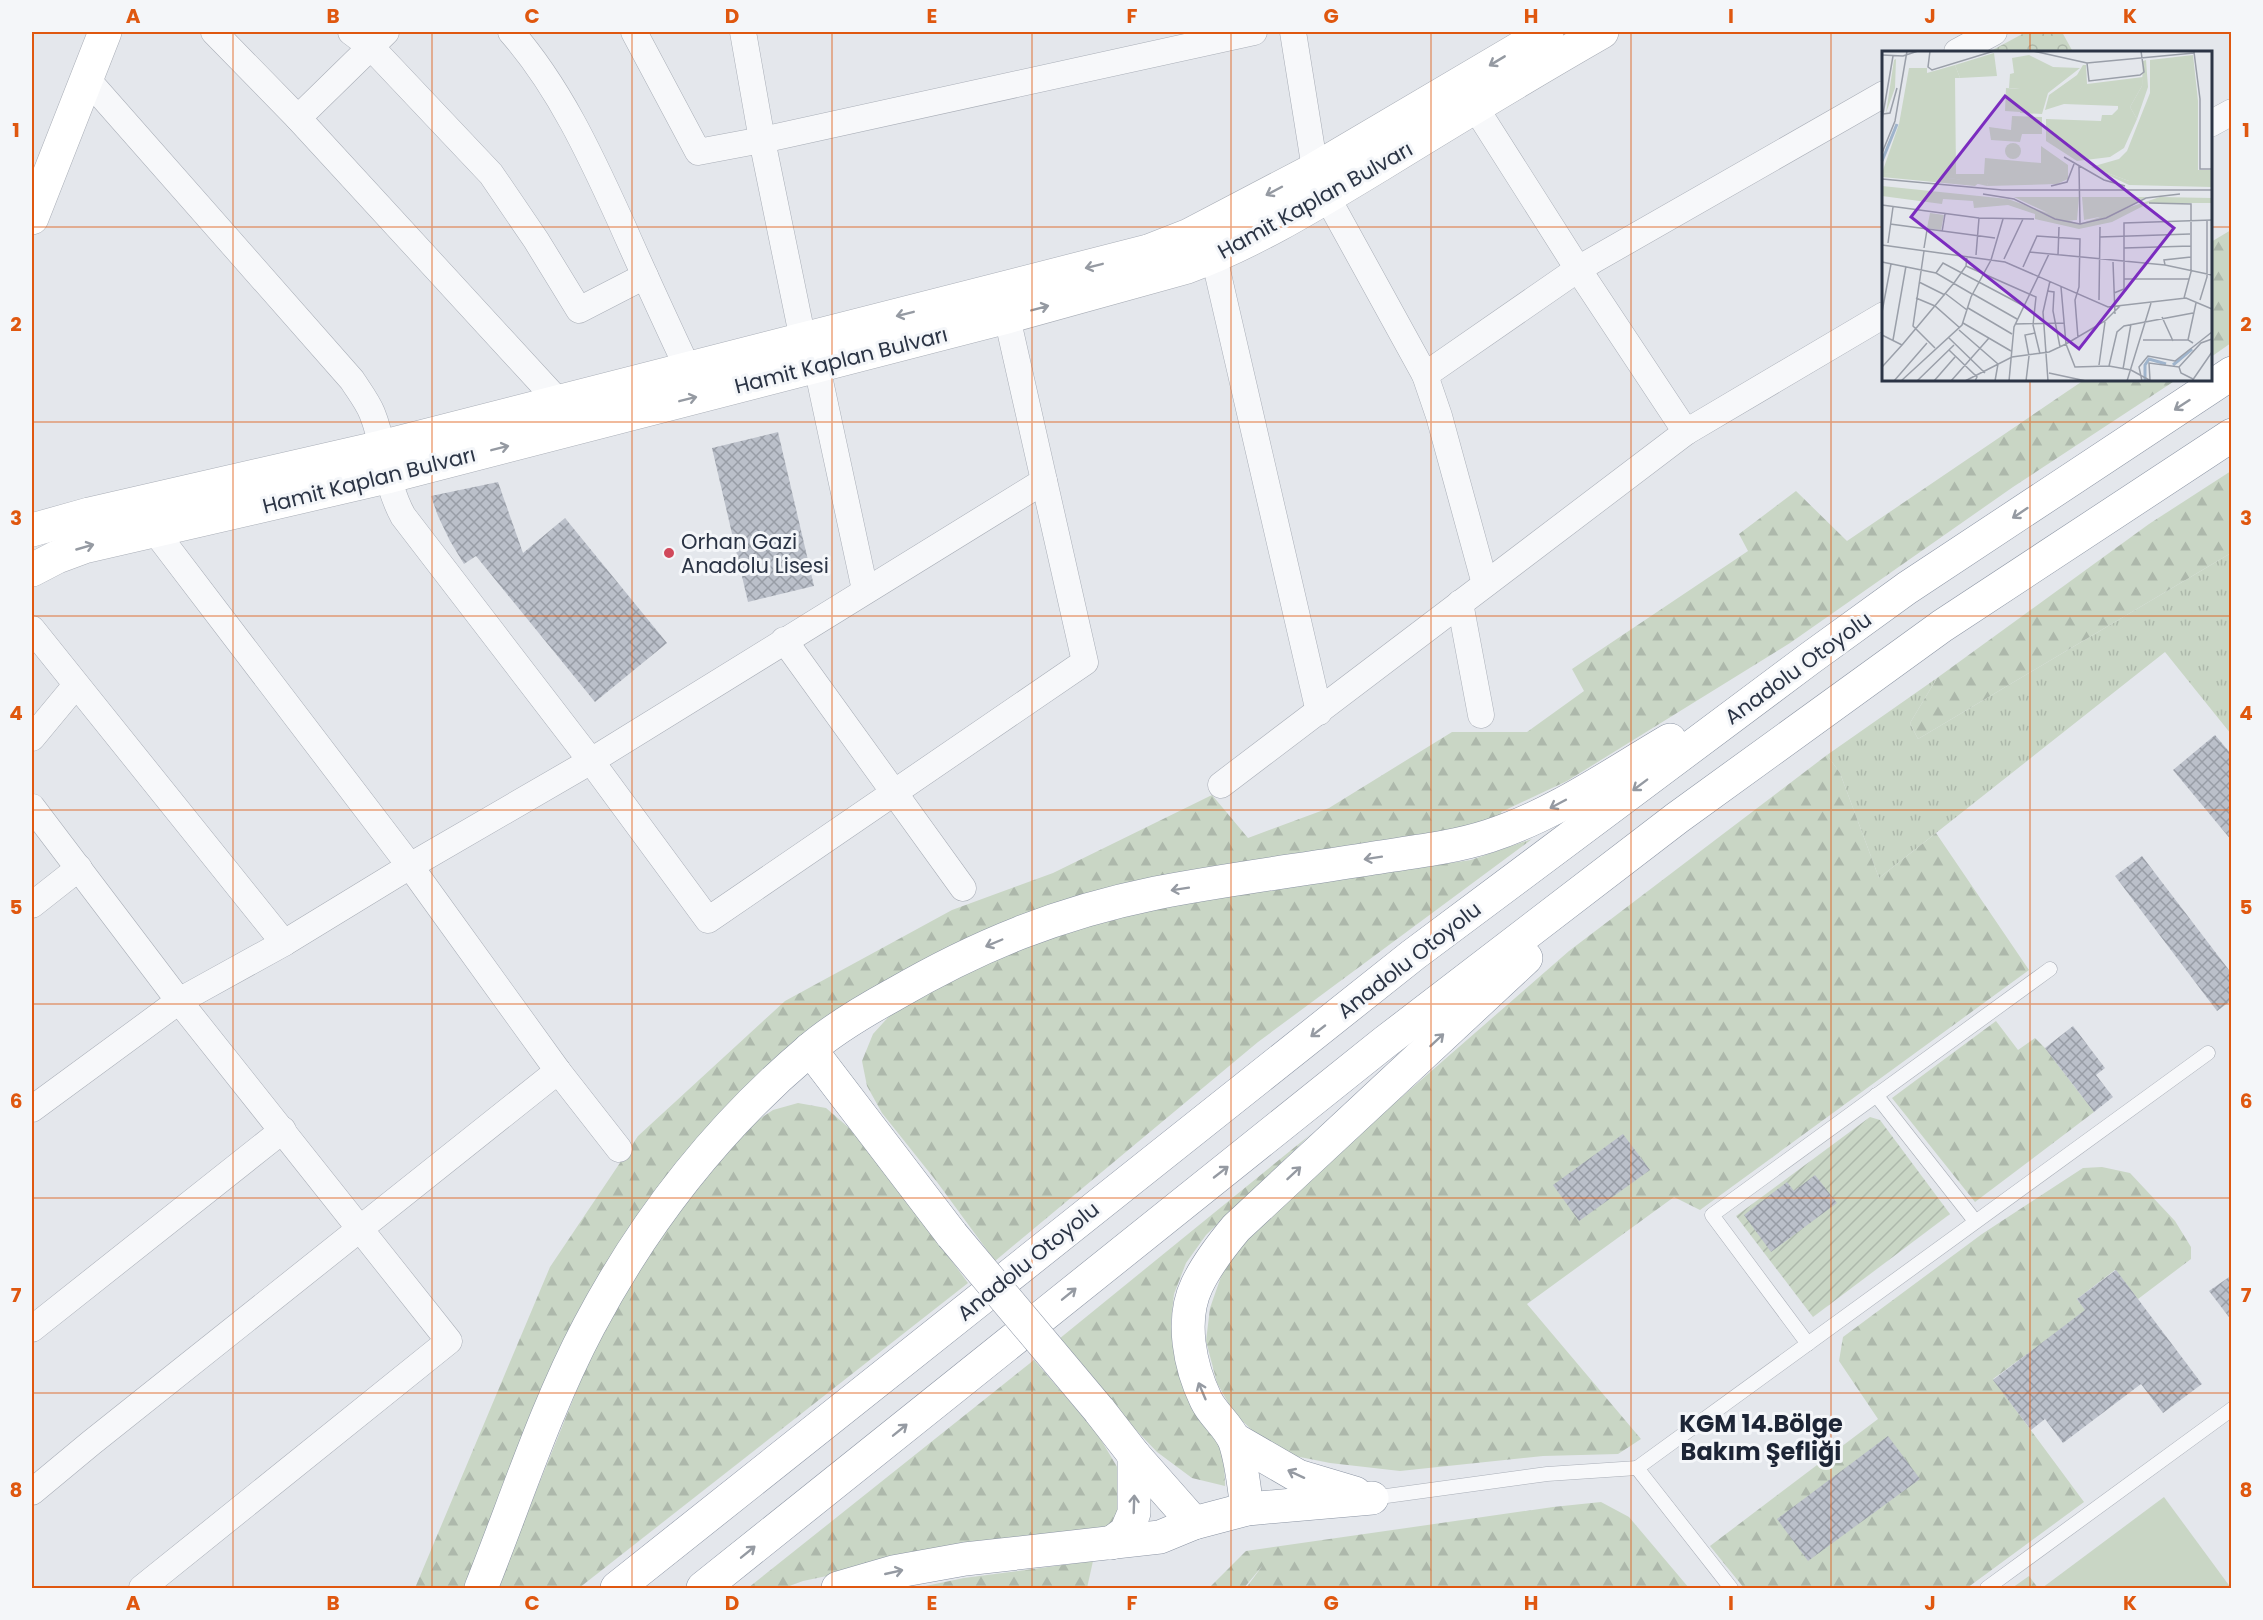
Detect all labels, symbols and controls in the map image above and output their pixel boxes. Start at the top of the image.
text: A [126,2,141,30]
text: B [326,2,340,30]
text: C [524,2,540,30]
text: D [725,2,739,30]
text: E [927,2,937,30]
text: F [1127,2,1138,30]
text: G [1323,2,1339,30]
text: H [1524,2,1538,30]
text: I [1728,2,1734,30]
text: J [1924,2,1936,30]
text: K [2123,2,2137,30]
inset map [1882,51,2212,381]
one-way arrow [1488,56,1505,68]
text: 1 [12,116,20,144]
text: 1 [2242,116,2250,144]
street label: Hamit Kaplan Bulvarı [1212,134,1418,266]
one-way arrow [1266,185,1283,197]
one-way arrow [1085,260,1104,272]
one-way arrow [1030,302,1049,314]
one-way arrow [896,309,915,320]
text: 2 [10,310,22,338]
text: 2 [2240,310,2252,338]
street label: Hamit Kaplan Bulvarı [731,319,951,401]
one-way arrow [679,393,698,405]
one-way arrow [2175,399,2191,411]
street label: Hamit Kaplan Bulvarı [259,439,479,521]
one-way arrow [490,442,509,453]
text: 3 [10,504,22,532]
text: 3 [2240,504,2252,532]
one-way arrow [2012,507,2029,519]
place label: Orhan Gazi Anadolu Lisesi [681,527,829,580]
one-way arrow [76,541,95,553]
marker: Orhan Gazi Anadolu Lisesi [662,546,676,560]
street label: Anadolu Otoyolu [1719,605,1877,731]
text: 4 [9,699,23,727]
text: 4 [2239,699,2253,727]
one-way arrow [1632,779,1648,792]
one-way arrow [1550,799,1568,810]
one-way arrow [1363,853,1383,864]
one-way arrow [1171,884,1190,895]
text: 5 [10,893,23,921]
text: 5 [2240,893,2253,921]
street label: Anadolu Otoyolu [1331,895,1487,1025]
one-way arrow [985,938,1003,949]
one-way arrow [1310,1024,1326,1037]
one-way arrow [1429,1033,1444,1047]
text: 6 [10,1087,22,1115]
text: 6 [2240,1087,2252,1115]
one-way arrow [1213,1166,1229,1179]
one-way arrow [1286,1166,1301,1180]
street label: Anadolu Otoyolu [951,1195,1105,1327]
text: 7 [11,1281,22,1309]
text: 7 [2241,1281,2252,1309]
one-way arrow [1060,1288,1076,1301]
one-way arrow [1196,1382,1207,1400]
district label: KGM 14.Bölge Bakım Şefliği [1679,1407,1843,1468]
one-way arrow [892,1423,908,1436]
one-way arrow [1288,1468,1306,1479]
text: 8 [10,1476,22,1504]
text: 8 [2240,1476,2252,1504]
one-way arrow [1128,1494,1139,1514]
one-way arrow [740,1545,756,1558]
one-way arrow [884,1566,903,1578]
text: A [126,1589,141,1617]
text: B [326,1589,340,1617]
text: C [524,1589,540,1617]
text: D [725,1589,739,1617]
text: E [927,1589,937,1617]
text: F [1127,1589,1138,1617]
text: G [1323,1589,1339,1617]
text: H [1524,1589,1538,1617]
text: I [1728,1589,1734,1617]
text: J [1924,1589,1936,1617]
text: K [2123,1589,2137,1617]

